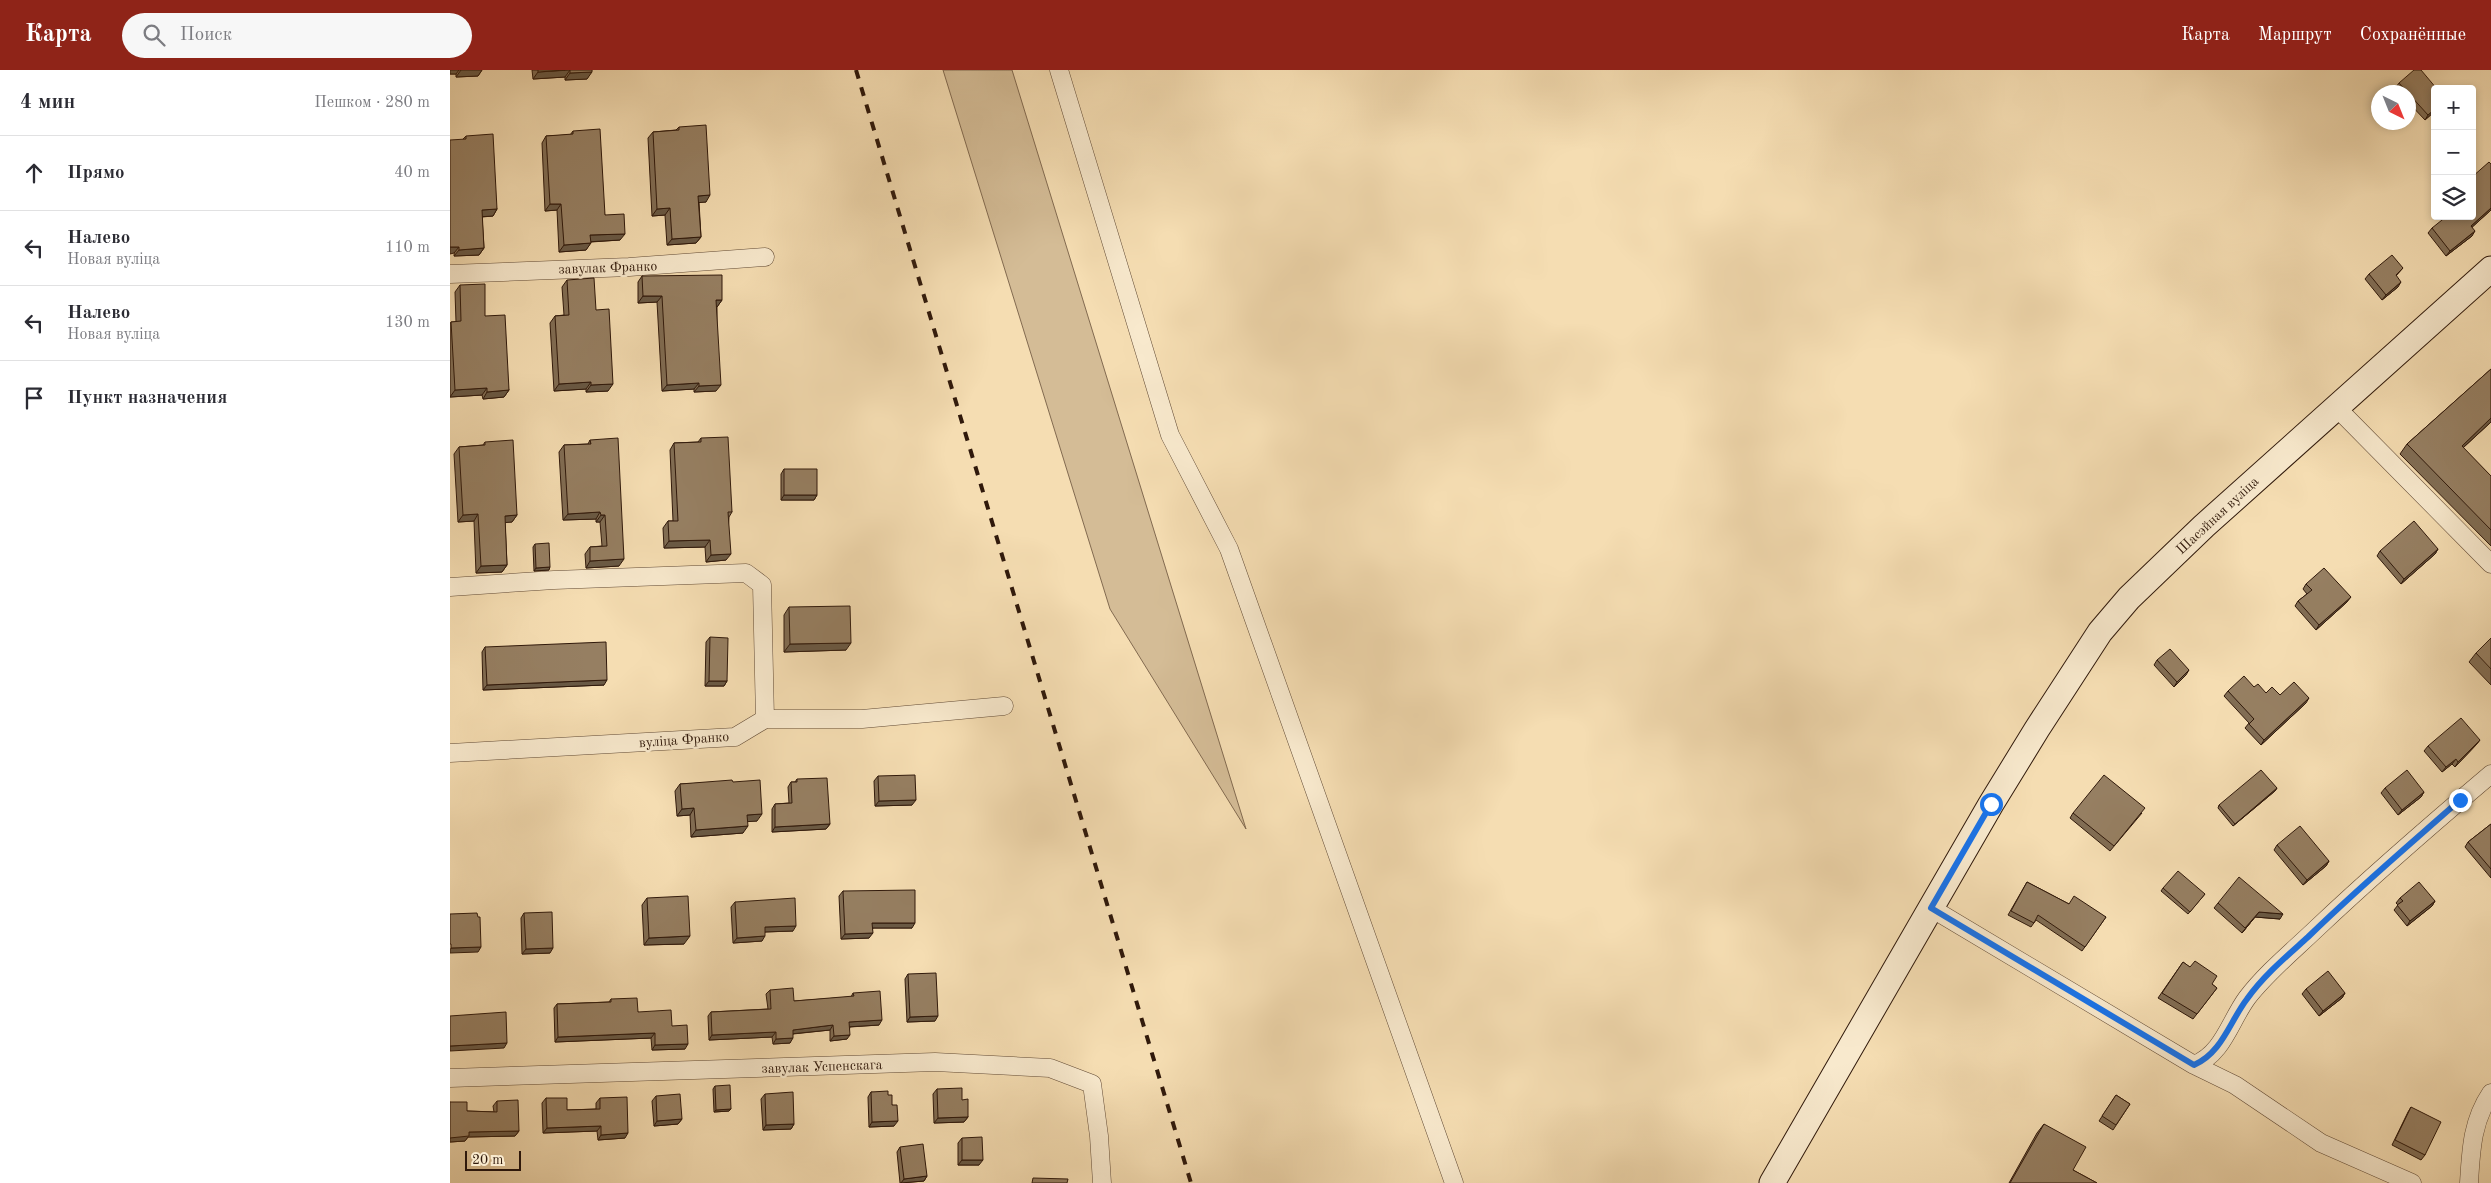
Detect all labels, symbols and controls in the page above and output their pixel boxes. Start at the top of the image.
search box [122,13,472,58]
icon: search [140,21,168,49]
text: Карта [25,23,92,47]
text: Поиск [180,26,232,45]
text: Карта [2181,26,2230,44]
text: Маршрут [2258,26,2332,44]
text: Сохранённые [2360,26,2466,44]
north arrow [2371,85,2416,130]
map controls [2431,85,2476,220]
button: + [2431,85,2476,130]
text: 4 мин [20,92,75,113]
text: Пешком · 280 m [314,95,430,111]
button: − [2431,130,2476,175]
icon: ahead [20,159,48,187]
text: Прямо [67,164,125,183]
text: 40 m [394,165,430,181]
button: layers [2431,175,2476,220]
text: Налево [67,229,130,248]
icon: left [20,234,48,262]
text: 110 m [385,240,430,256]
text: Новая вуліца [67,252,160,268]
street label: завулак Франко [558,259,658,277]
text: Налево [67,304,130,323]
icon: left [20,309,48,337]
text: 130 m [385,315,430,331]
text: Новая вуліца [67,327,160,343]
icon: arrive [20,384,48,412]
text: Пункт назначения [67,389,227,408]
street label: Шасэйная вуліца [2174,474,2262,557]
street label: вуліца Франко [639,730,730,750]
route end [2449,789,2472,812]
route start [1980,793,2003,816]
street label: завулак Успенскага [761,1058,883,1076]
scale bar [465,1148,521,1171]
text: 20 m [472,1153,503,1167]

